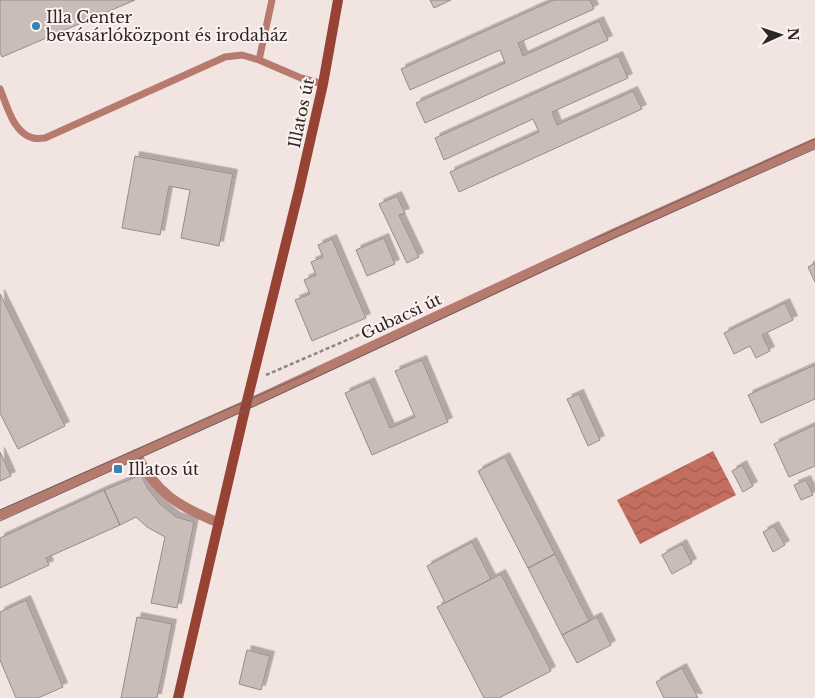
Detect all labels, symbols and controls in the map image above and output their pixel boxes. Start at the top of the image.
place label: Illa Center bevásárlóközpont és irodaház [45,7,288,45]
north arrow [755,10,805,60]
marker: Illa Center bevásárlóközpont és irodaház [30,20,42,32]
text: N [784,27,802,41]
street label: Illatos út [284,76,318,150]
street label: Gubacsi út [358,289,444,343]
place label: Illatos út [128,459,199,479]
marker: Illatos út [112,463,124,475]

